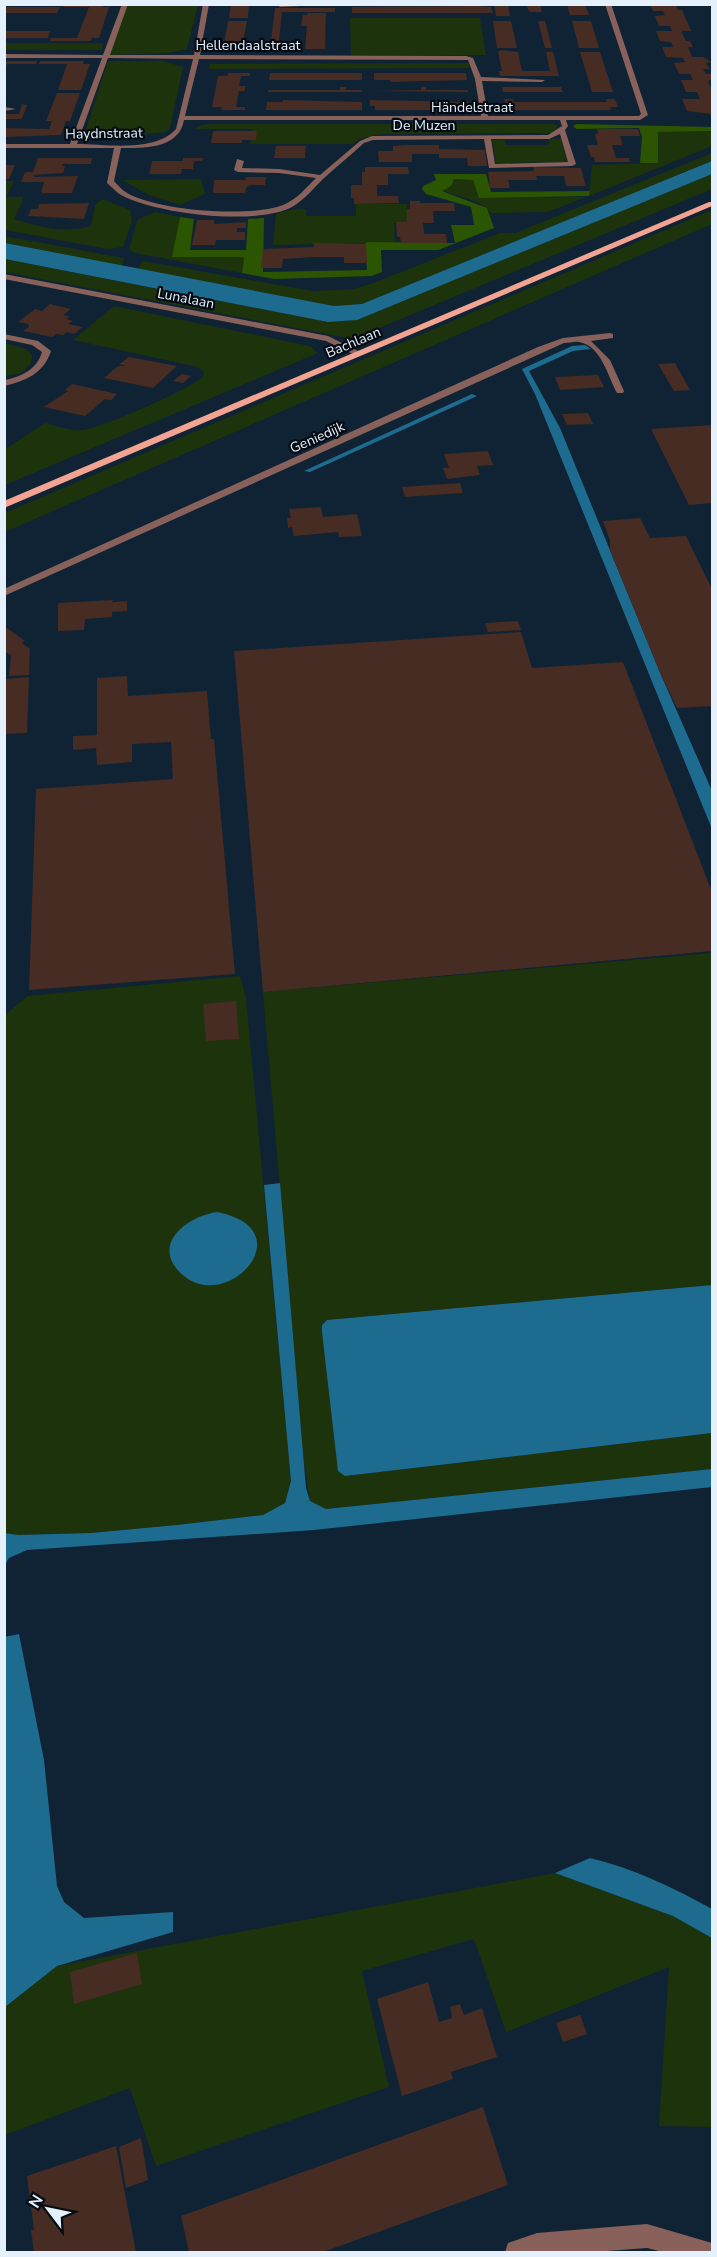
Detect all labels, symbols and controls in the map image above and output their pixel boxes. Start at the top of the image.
street label: Hellendaalstraat [195,36,301,55]
street label: Händelstraat [431,98,513,117]
street label: De Muzen [393,116,456,135]
street label: Haydnstraat [65,123,143,144]
street label: Lunalaan [156,284,216,313]
street label: Bachlaan [323,322,384,363]
street label: Geniedijk [287,417,348,458]
north arrow [18,2179,78,2239]
text: N [24,2191,49,2212]

